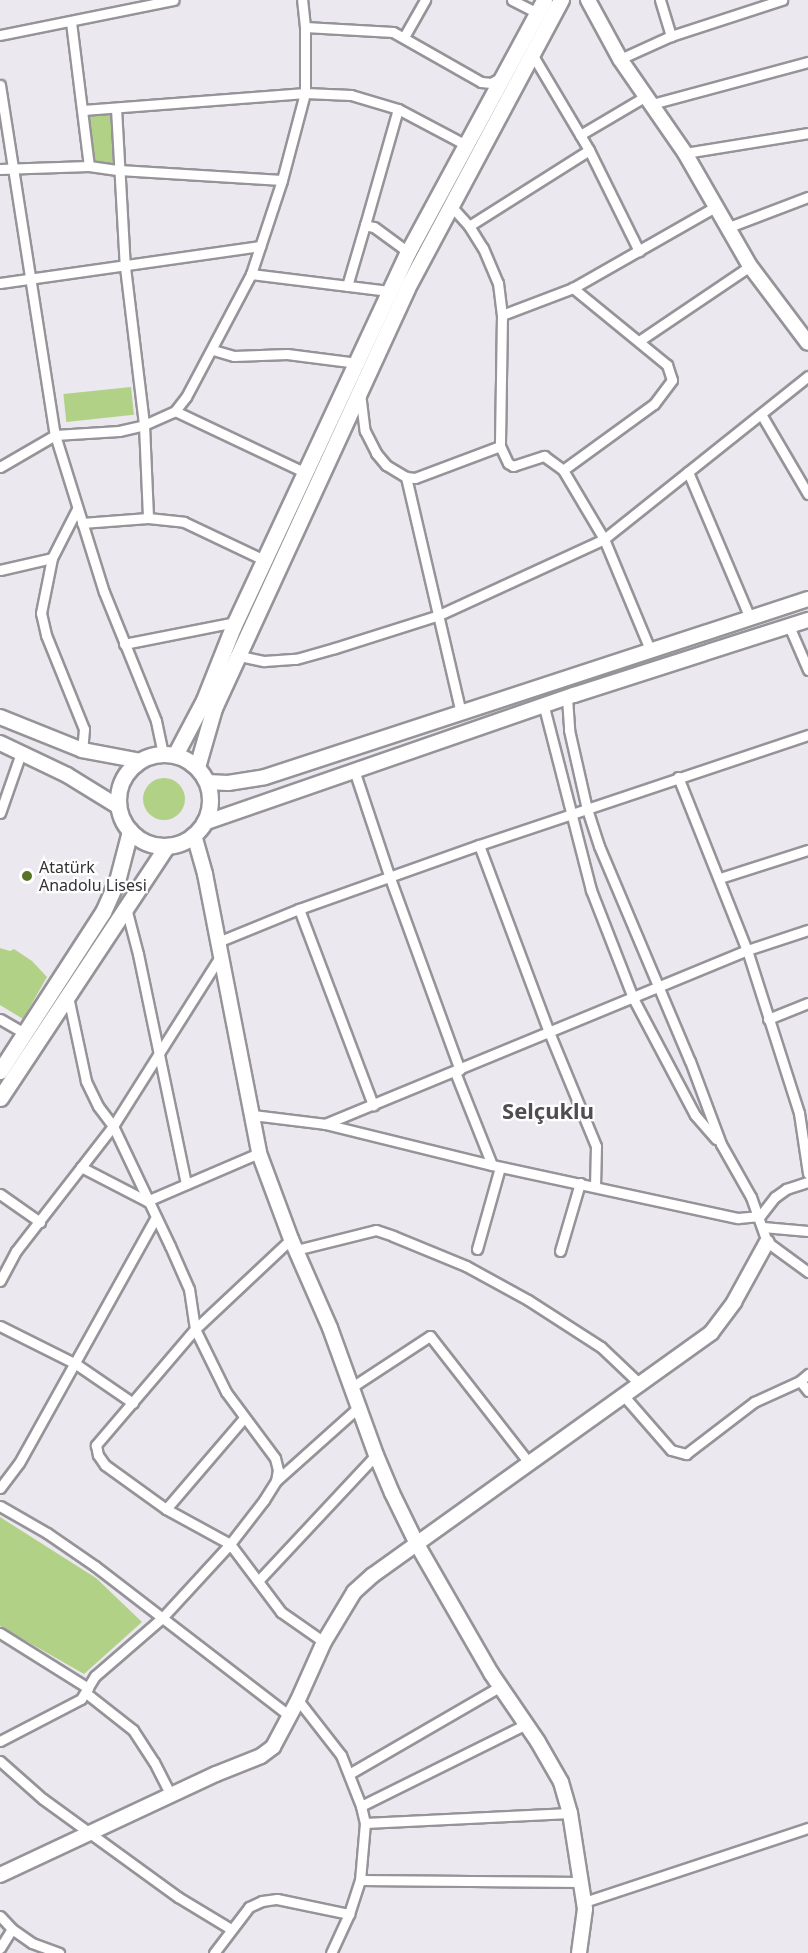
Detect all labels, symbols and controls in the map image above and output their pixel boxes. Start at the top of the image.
place label: Atatürk Anadolu Lisesi [39,857,147,895]
marker: Atatürk Anadolu Lisesi [20,869,34,883]
district label: Selçuklu [502,1098,594,1124]

